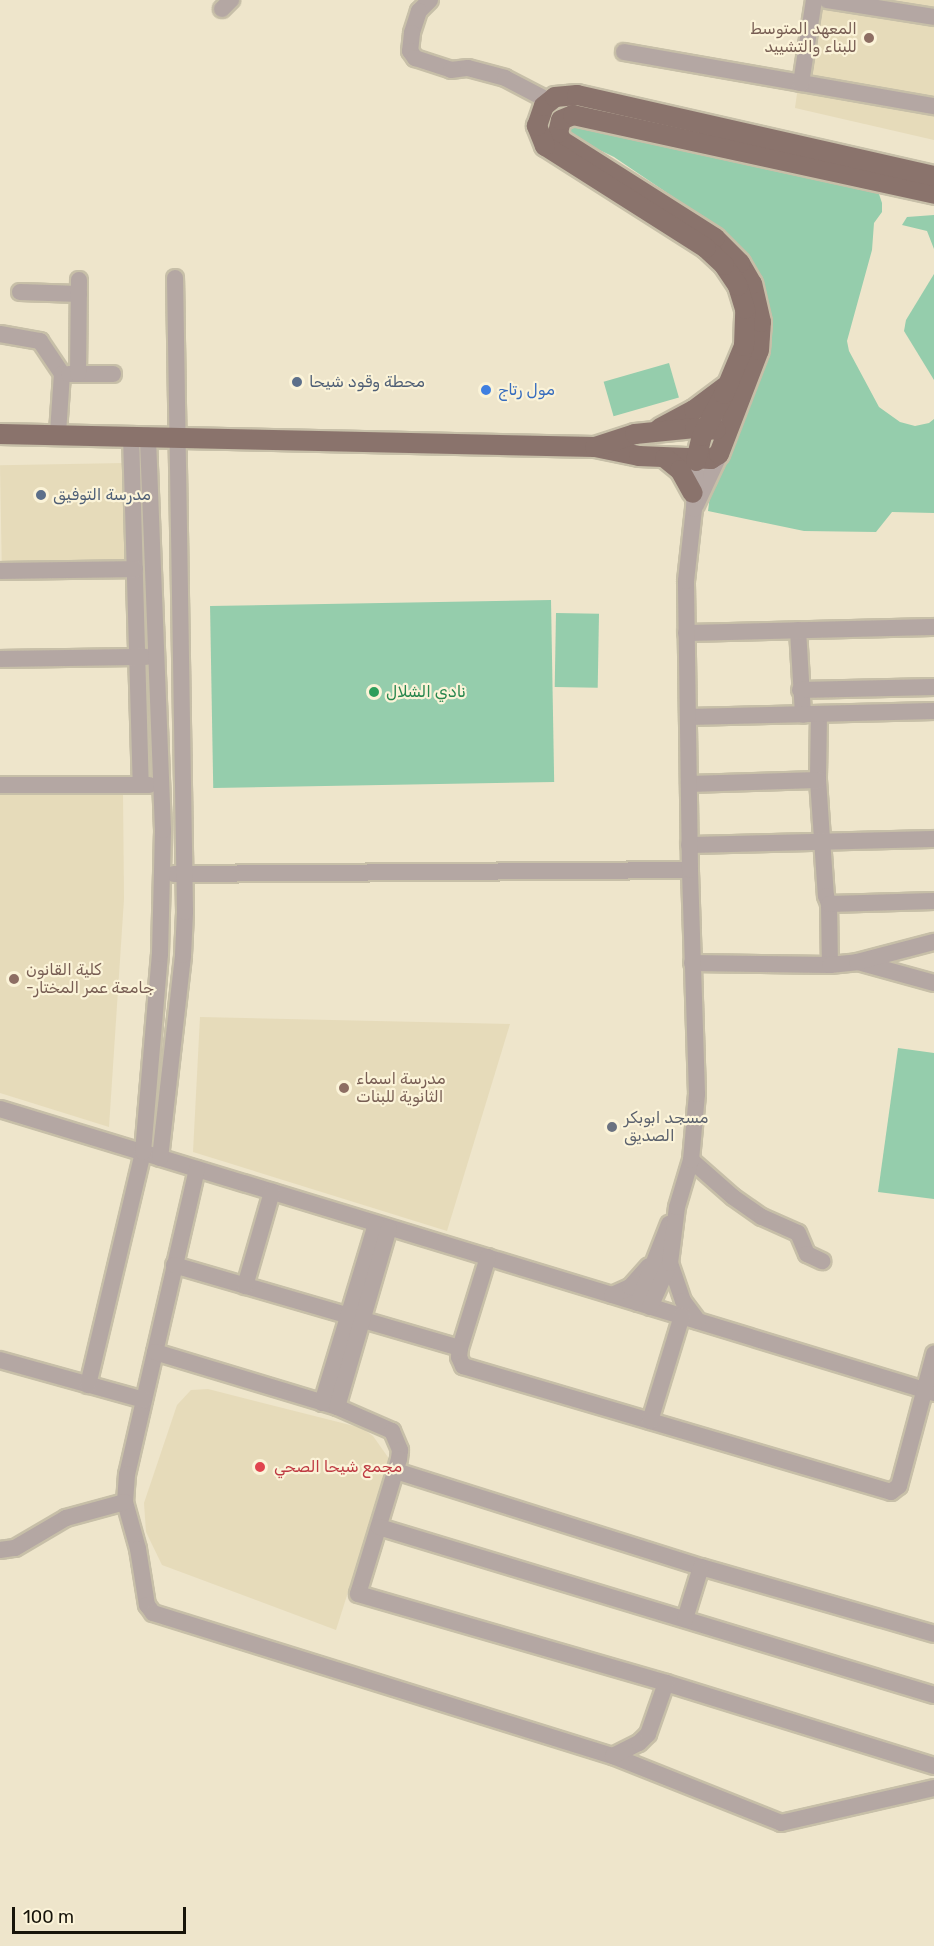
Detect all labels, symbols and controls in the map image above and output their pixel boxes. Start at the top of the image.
place label: المعهد المتوسط للبناء والتشييد [750,19,857,57]
marker: المعهد المتوسط للبناء والتشييد [862,31,876,45]
place label: محطة وقود شيحا [309,372,425,392]
marker: محطة وقود شيحا [290,375,304,389]
place label: مول رتاج [498,380,555,400]
marker: مول رتاج [479,383,493,397]
place label: مدرسة التوفيق [53,485,151,505]
marker: مدرسة التوفيق [34,488,48,502]
place label: نادي الشلال [386,682,466,702]
marker: نادي الشلال [367,685,381,699]
place label: كلية القانون -جامعة عمر المختار [26,960,154,998]
marker: كلية القانون -جامعة عمر المختار [7,972,21,986]
place label: مدرسة اسماء الثانوية للبنات [356,1069,446,1107]
marker: مدرسة اسماء الثانوية للبنات [337,1081,351,1095]
place label: مسجد ابوبكر الصديق [624,1108,708,1146]
marker: مسجد ابوبكر الصديق [605,1120,619,1134]
place label: مجمع شيحا الصحي [274,1457,402,1477]
marker: مجمع شيحا الصحي [251,1458,269,1476]
scale bar [15,1895,189,1933]
text: 100 m [23,1906,74,1928]

